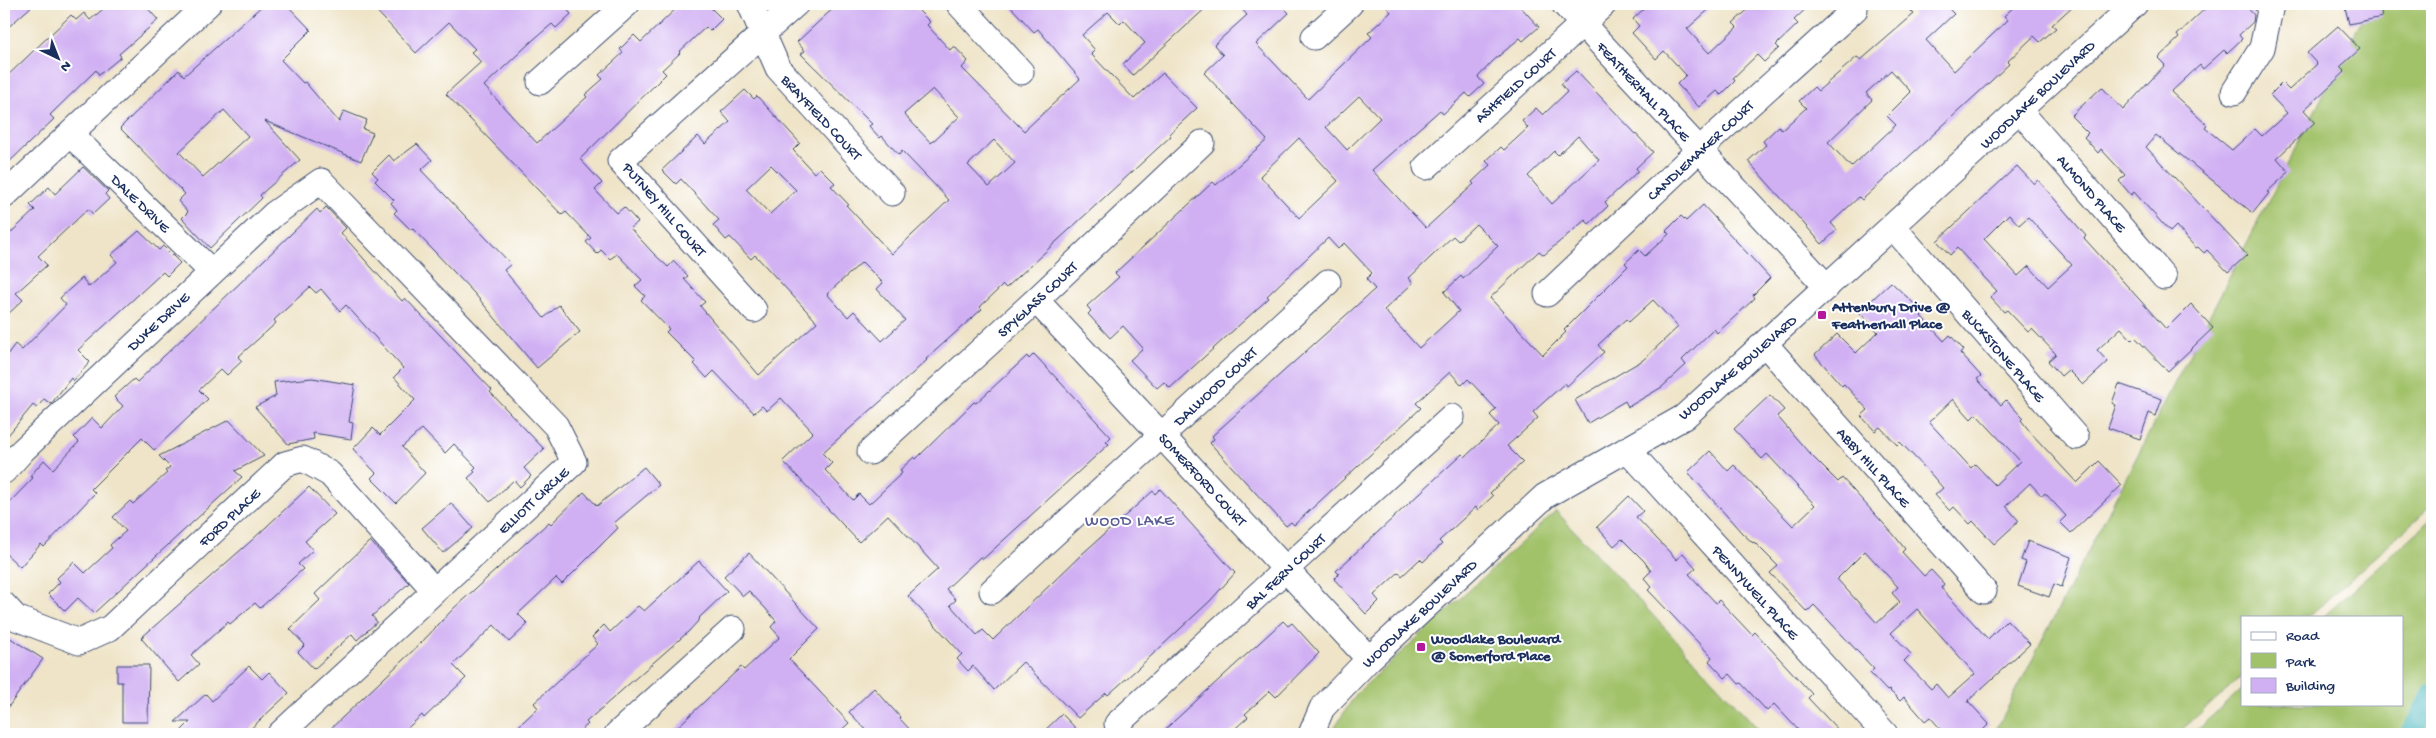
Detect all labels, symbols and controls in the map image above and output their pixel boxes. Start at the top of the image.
north arrow [32,32,82,82]
street label: WOODLAKE BOULEVARD [1977,37,2100,154]
street label: FEATHERHALL PLACE [1591,38,1694,146]
street label: ASHFIELD COURT [1472,44,1562,128]
text: N [56,56,74,75]
street label: BRAYFIELD COURT [776,71,866,166]
street label: CANDLEMAKER COURT [1644,97,1759,205]
street label: ALMOND PLACE [2052,152,2130,237]
street label: PUTNEY HILL COURT [617,159,710,262]
street label: DALE DRIVE [105,171,174,238]
street label: SPYGLASS COURT [995,258,1083,342]
street label: DUKE DRIVE [124,289,195,357]
place label: Attenbury Drive @ Featherhall Place [1831,299,1950,334]
street label: BUCKSTONE PLACE [1957,305,2048,407]
marker: Attenbury Drive @ Featherhall Place [1816,309,1828,321]
street label: WOODLAKE BOULEVARD [1675,312,1801,425]
street label: DALWOOD COURT [1170,343,1263,431]
street label: ABBY HILL PLACE [1832,425,1914,513]
street label: SOMERFORD COURT [1154,430,1250,532]
street label: ELLIOTT CIRCLE [495,464,574,539]
street label: FORD PLACE [195,485,266,552]
district label: WOOD LAKE [1085,513,1175,532]
street label: BAL FERN COURT [1242,530,1331,615]
street label: PENNYWELL PLACE [1707,542,1802,645]
street label: WOODLAKE BOULEVARD [1359,556,1482,673]
legend [2241,616,2404,706]
text: Road [2286,628,2320,646]
place label: Woodlake Boulevard @ Somerford Place [1430,631,1563,666]
marker: Woodlake Boulevard @ Somerford Place [1415,641,1427,653]
text: Park [2285,654,2316,672]
text: Building [2285,678,2335,696]

